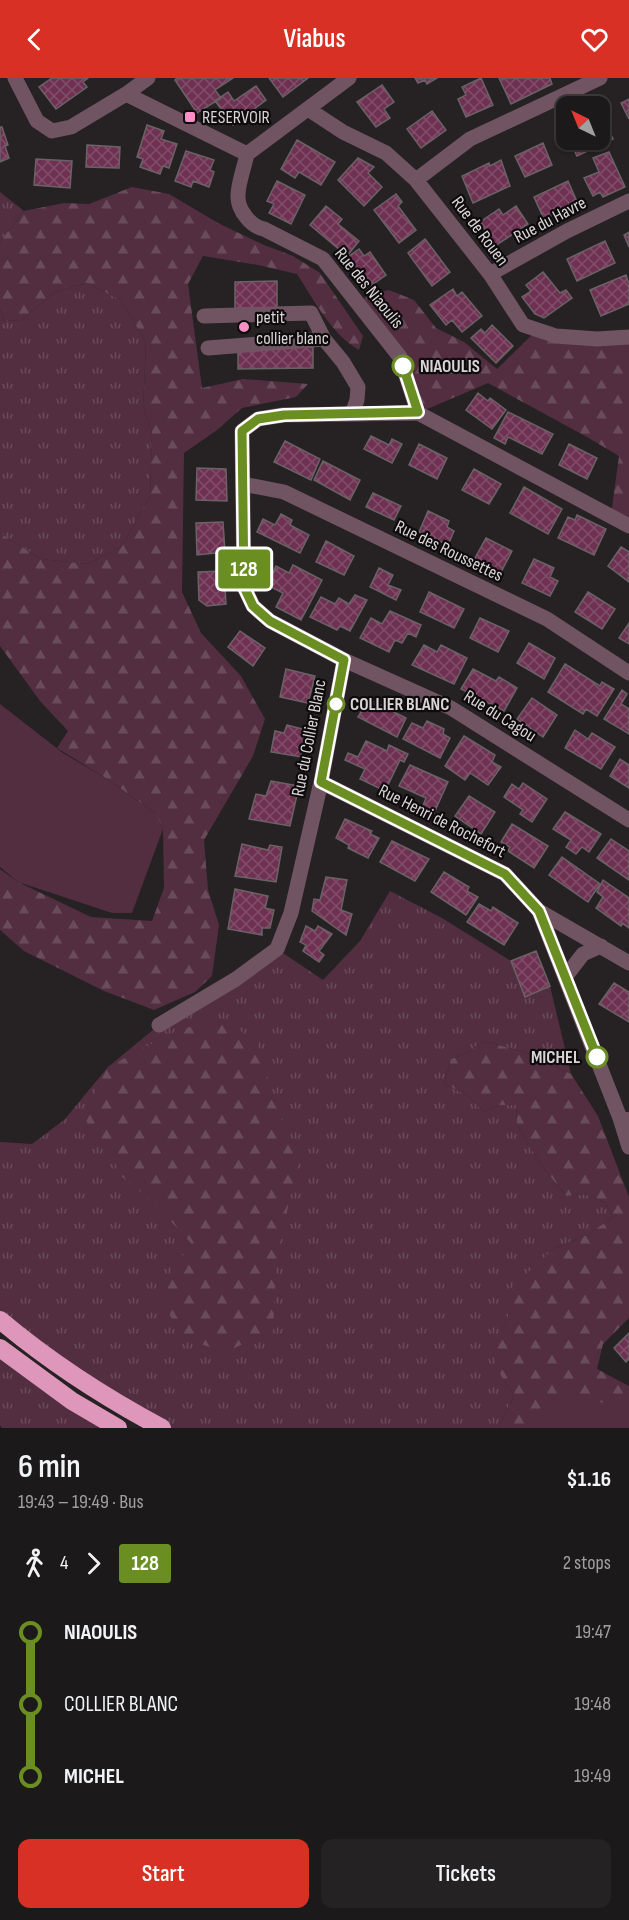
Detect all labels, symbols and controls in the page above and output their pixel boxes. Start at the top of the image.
icon: back [18,23,51,56]
text: Viabus [284,23,346,55]
icon: heart [578,23,611,56]
north arrow [556,96,610,150]
map controls [556,96,610,150]
place label: RESERVOIR [202,107,270,128]
marker: RESERVOIR [183,110,197,124]
street label: Rue de Rouen [447,192,513,270]
street label: Rue du Havre [510,192,590,248]
street label: Rue des Niaoulis [330,243,408,333]
place label: petit collier blanc [256,307,329,349]
marker: petit collier blanc [237,320,251,334]
marker: NIAOULIS [392,355,414,377]
place label: NIAOULIS [420,356,480,377]
street label: Rue des Roussettes [392,516,506,586]
line badge: 128 [210,550,278,588]
text: 128 [230,557,258,582]
street label: Rue du Collier Blanc [287,678,331,798]
street label: Rue du Cagou [460,686,540,746]
place label: COLLIER BLANC [350,694,449,715]
marker: COLLIER BLANC [327,695,345,713]
street label: Rue Henri de Rochefort [375,780,510,862]
marker: MICHEL [586,1046,608,1068]
place label: MICHEL [531,1047,580,1068]
text: 6 min [18,1447,81,1487]
text: $1.16 [566,1466,611,1493]
text: 19:43 – 19:49 · Bus [18,1490,144,1514]
icon: walk [18,1547,51,1580]
icon: forward [77,1547,110,1580]
text: 4 [60,1551,68,1575]
text: 128 [131,1551,159,1576]
text: 2 stops [563,1551,611,1575]
text: NIAOULIS [64,1619,137,1646]
text: 19:47 [575,1620,611,1644]
text: COLLIER BLANC [64,1691,178,1718]
text: 19:48 [574,1692,611,1716]
text: MICHEL [64,1763,124,1790]
text: 19:49 [574,1764,611,1788]
button: Start [18,1839,309,1908]
button: Tickets [321,1839,611,1908]

